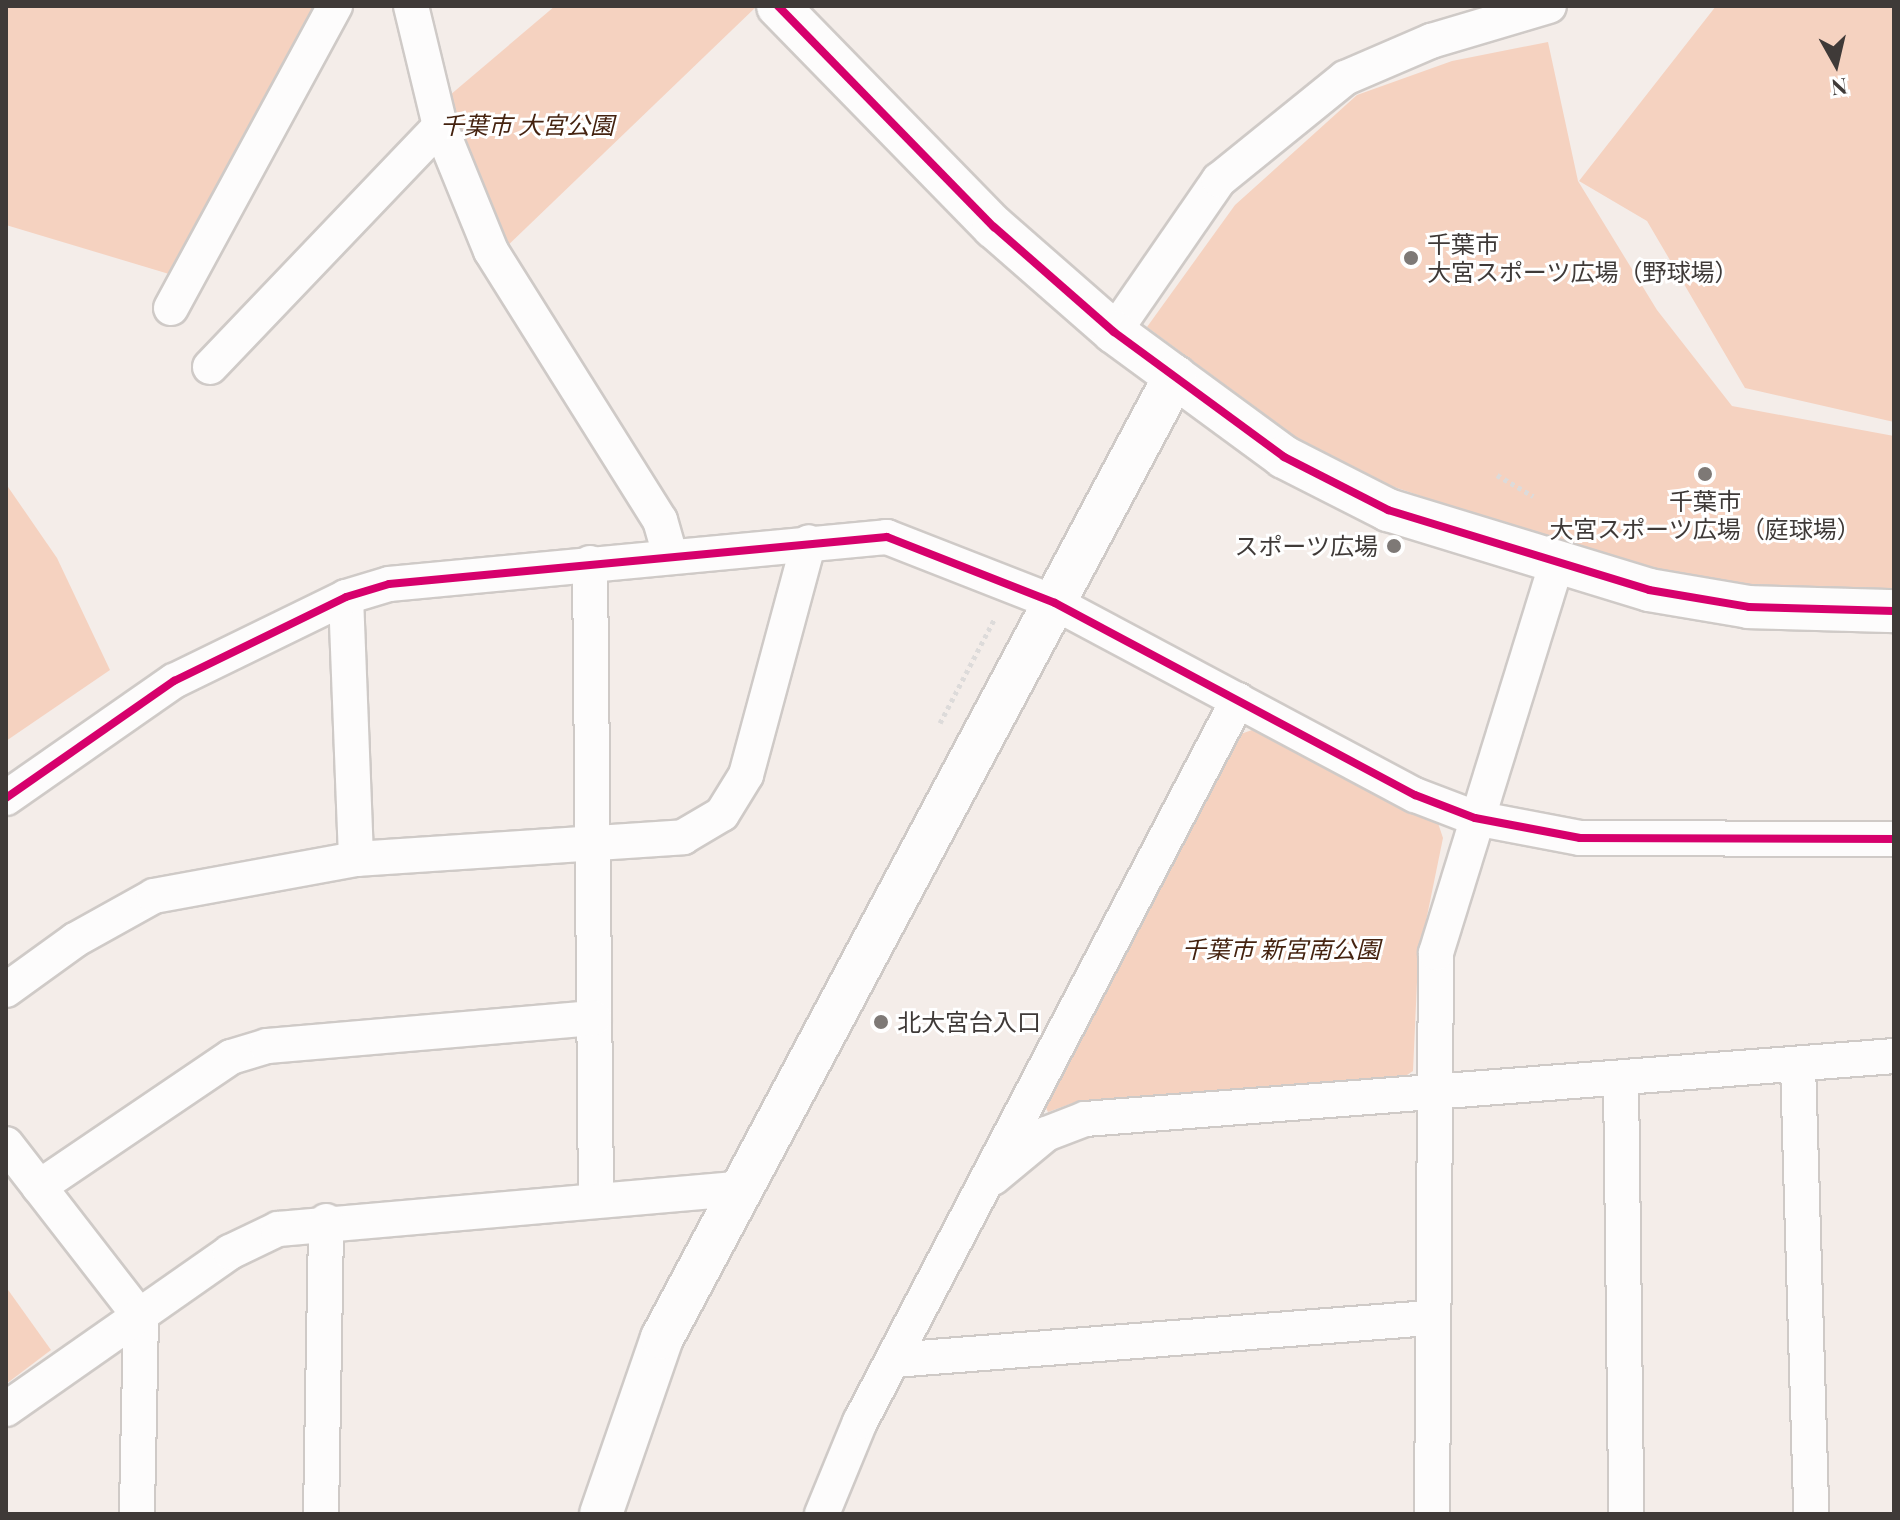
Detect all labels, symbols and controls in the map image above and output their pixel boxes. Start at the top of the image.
north arrow [1796,24,1876,104]
text: N [1829,72,1849,104]
park label: 千葉市 大宮公園 [440,111,614,139]
place label: 千葉市 大宮スポーツ広場（野球場） [1427,230,1739,286]
marker: 千葉市 大宮スポーツ広場（野球場） [1402,249,1420,267]
marker: 千葉市 大宮スポーツ広場（庭球場） [1696,465,1714,483]
place label: 千葉市 大宮スポーツ広場（庭球場） [1549,487,1861,543]
place label: スポーツ広場 [1234,532,1378,560]
marker: スポーツ広場 [1385,537,1403,555]
park label: 千葉市 新宮南公園 [1182,935,1380,963]
place label: 北大宮台入口 [897,1008,1041,1036]
marker: 北大宮台入口 [872,1013,890,1031]

